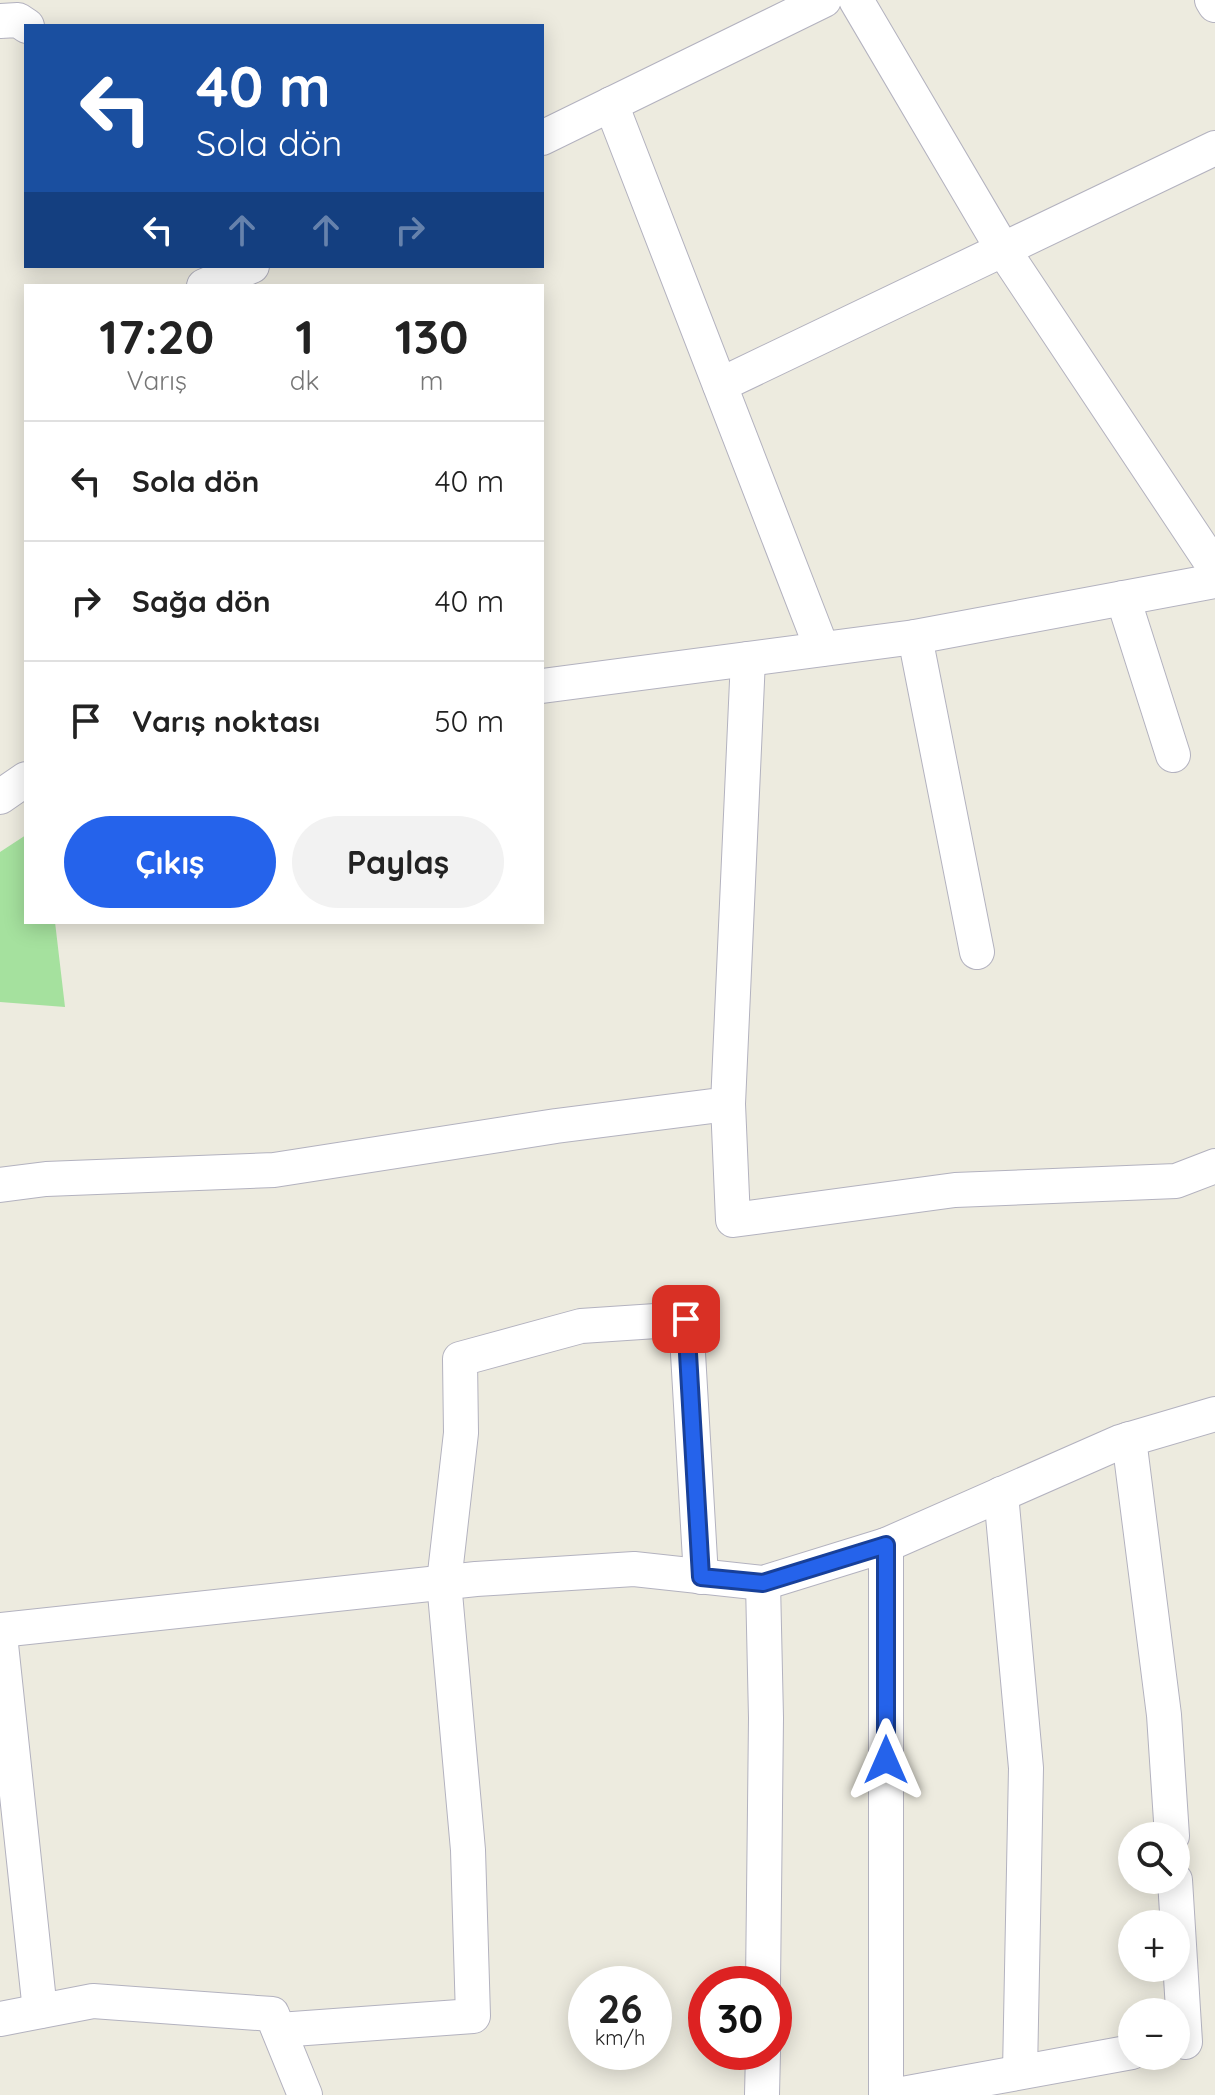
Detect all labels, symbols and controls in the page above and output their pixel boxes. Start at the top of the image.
text: 40 m [196,51,331,121]
icon: left [64,56,168,160]
text: Sola dön [196,120,342,165]
icon: left [136,208,180,252]
icon: ahead [220,208,264,252]
icon: ahead [304,208,348,252]
icon: right [388,208,432,252]
text: 17:20 [99,306,214,366]
text: 1 [295,306,314,366]
text: 130 [395,306,469,366]
text: Varış [127,364,187,397]
text: dk [290,364,319,397]
text: m [420,364,443,397]
icon: left [64,459,108,503]
text: Sola dön [132,462,259,500]
text: 40 m [435,462,504,500]
icon: right [64,579,108,623]
text: Sağa dön [132,582,271,620]
text: 40 m [435,582,504,620]
icon: arrive [64,699,108,743]
text: Varış noktası [132,702,320,740]
text: 50 m [434,702,504,740]
button: Çıkış [64,816,276,908]
button: Paylaş [292,816,504,908]
pin [652,1285,720,1353]
icon: arrive [664,1297,708,1341]
position arrow [844,1718,928,1802]
map controls [1118,1822,1190,2070]
button: search [1118,1822,1190,1894]
button: + [1118,1910,1190,1982]
speed limit sign: 30 [688,1966,792,2070]
text: 26 [598,1983,642,2033]
button: − [1118,1998,1190,2070]
text: km/h [595,2025,645,2050]

